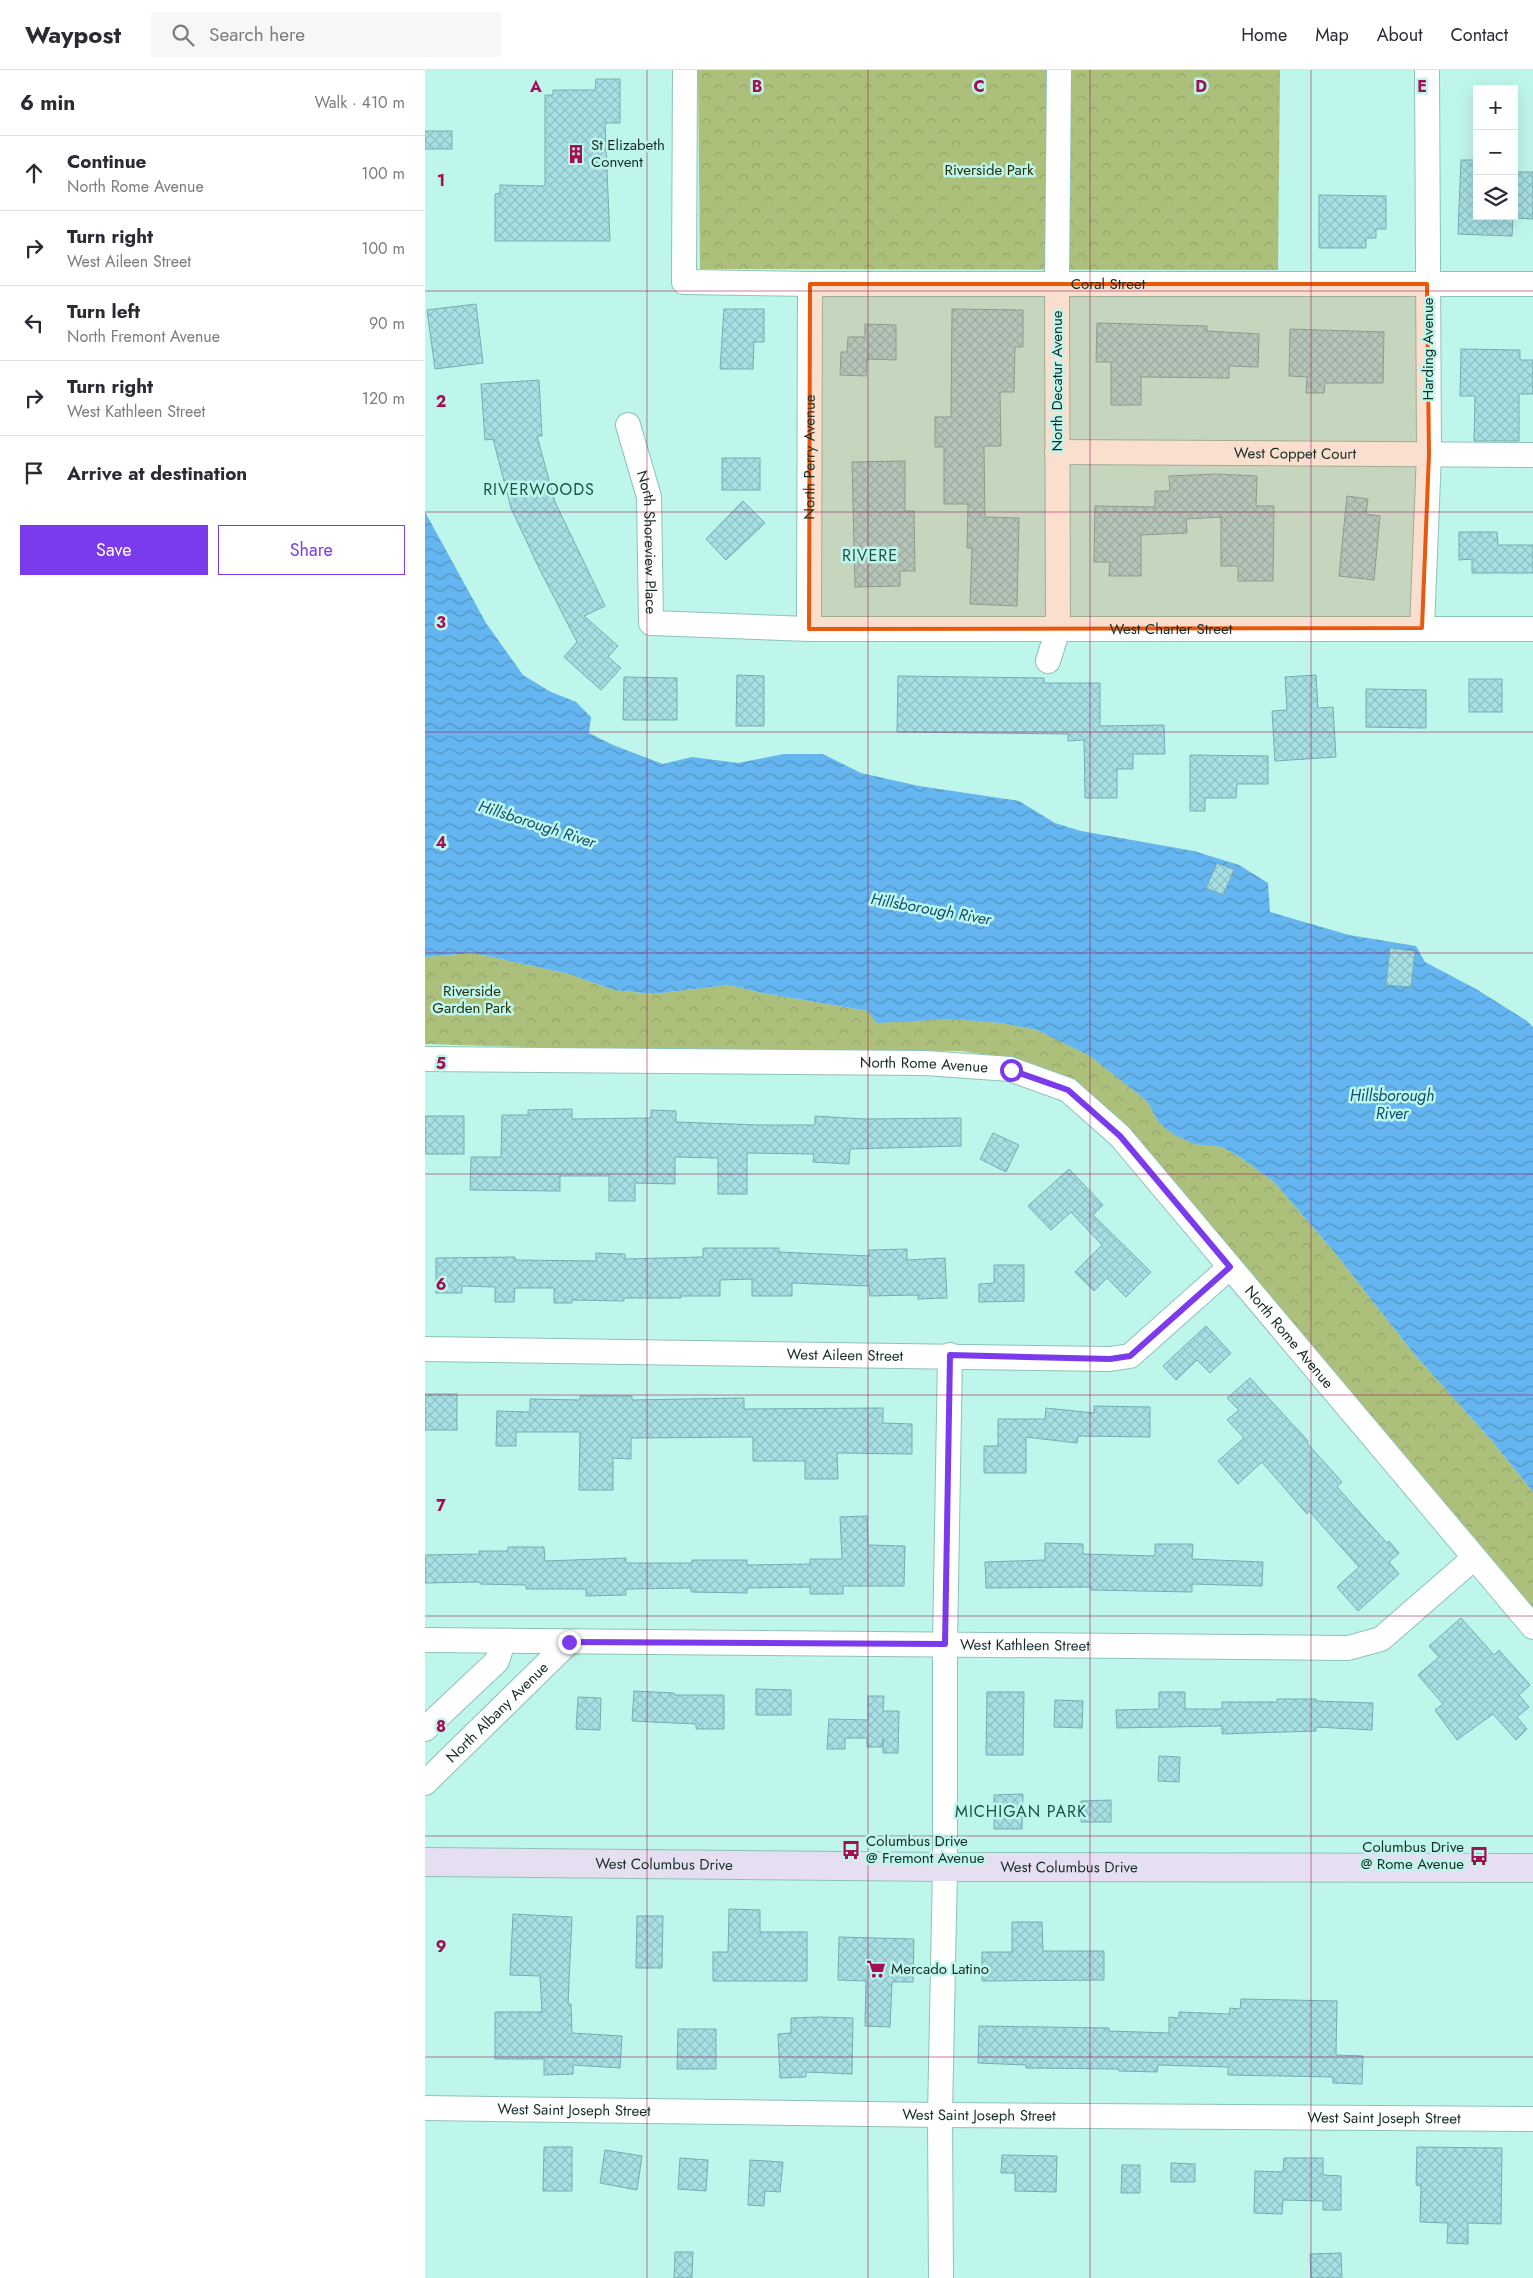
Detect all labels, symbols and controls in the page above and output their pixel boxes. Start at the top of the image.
search box [151,12,501,57]
text: Waypost [25,17,121,52]
icon: search [169,21,197,49]
text: Search here [209,21,305,48]
text: Home [1241,22,1287,48]
text: Map [1315,22,1349,48]
text: About [1377,22,1422,48]
text: Contact [1450,22,1508,48]
text: A [529,75,542,98]
text: B [752,75,762,98]
text: C [973,75,985,98]
text: D [1195,75,1207,98]
text: E [1417,75,1427,98]
map controls [1473,85,1518,220]
button: + [1473,85,1518,130]
text: 6 min [20,88,75,118]
text: Walk · 410 m [315,91,405,114]
button: − [1473,130,1518,175]
place label: St Elizabeth Convent [591,134,665,173]
building icon: St Elizabeth Convent [565,143,587,165]
text: Continue [67,148,146,175]
icon: ahead [20,159,48,187]
park label: Riverside Park [945,159,1034,181]
text: 100 m [361,162,405,185]
text: 1 [437,169,445,192]
text: North Rome Avenue [67,175,204,198]
button: layers [1473,175,1518,220]
text: Turn right [67,223,153,250]
icon: right [20,234,48,262]
text: 100 m [361,237,405,260]
text: West Aileen Street [67,250,191,273]
street label: Coral Street [1071,273,1146,295]
street label: Harding Avenue [1417,297,1439,401]
text: Turn left [67,298,140,325]
icon: left [20,309,48,337]
street label: North Decatur Avenue [1046,310,1068,452]
text: 90 m [369,312,405,335]
text: North Fremont Avenue [67,325,220,348]
text: Turn right [67,373,153,400]
icon: right [20,384,48,412]
text: 120 m [362,387,405,410]
text: 2 [436,390,446,413]
street label: North Perry Avenue [798,394,821,520]
text: West Kathleen Street [67,400,205,423]
street label: West Coppet Court [1234,442,1357,465]
icon: arrive [20,459,48,487]
text: Arrive at destination [67,460,247,487]
street label: North Shoreview Place [631,468,662,615]
district label: RIVERWOODS [483,478,595,501]
button: Save [20,525,208,575]
button: Share [218,525,405,575]
district label: RIVERE [842,544,898,567]
text: 3 [436,611,446,634]
street label: West Charter Street [1109,618,1233,640]
water label: Hillsborough River [475,794,600,854]
text: 4 [435,831,447,854]
water label: Hillsborough River [869,887,995,931]
park label: Riverside Garden Park [432,980,512,1019]
street label: North Rome Avenue [860,1051,989,1078]
text: 5 [436,1052,446,1075]
route start [1000,1059,1023,1082]
water label: Hillsborough River [1350,1084,1434,1125]
text: 6 [436,1273,446,1296]
street label: North Rome Avenue [1239,1281,1339,1393]
street label: West Aileen Street [787,1343,904,1367]
text: 7 [436,1494,446,1517]
route end [558,1631,581,1654]
street label: West Kathleen Street [960,1634,1090,1657]
street label: North Albany Avenue [441,1657,554,1768]
text: 8 [436,1715,446,1738]
district label: MICHIGAN PARK [955,1800,1087,1823]
place label: Columbus Drive @ Fremont Avenue [866,1830,985,1869]
place label: Columbus Drive @ Rome Avenue [1361,1836,1464,1875]
bus stop icon: Columbus Drive @ Fremont Avenue [840,1839,862,1861]
bus stop icon: Columbus Drive @ Rome Avenue [1468,1845,1490,1867]
street label: West Columbus Drive [595,1853,733,1876]
street label: West Columbus Drive [1000,1856,1138,1878]
text: 9 [436,1935,446,1958]
supermarket icon: Mercado Latino [865,1958,887,1980]
place label: Mercado Latino [891,1958,989,1980]
street label: West Saint Joseph Street [497,2098,651,2122]
street label: West Saint Joseph Street [902,2103,1056,2127]
street label: West Saint Joseph Street [1307,2106,1461,2130]

